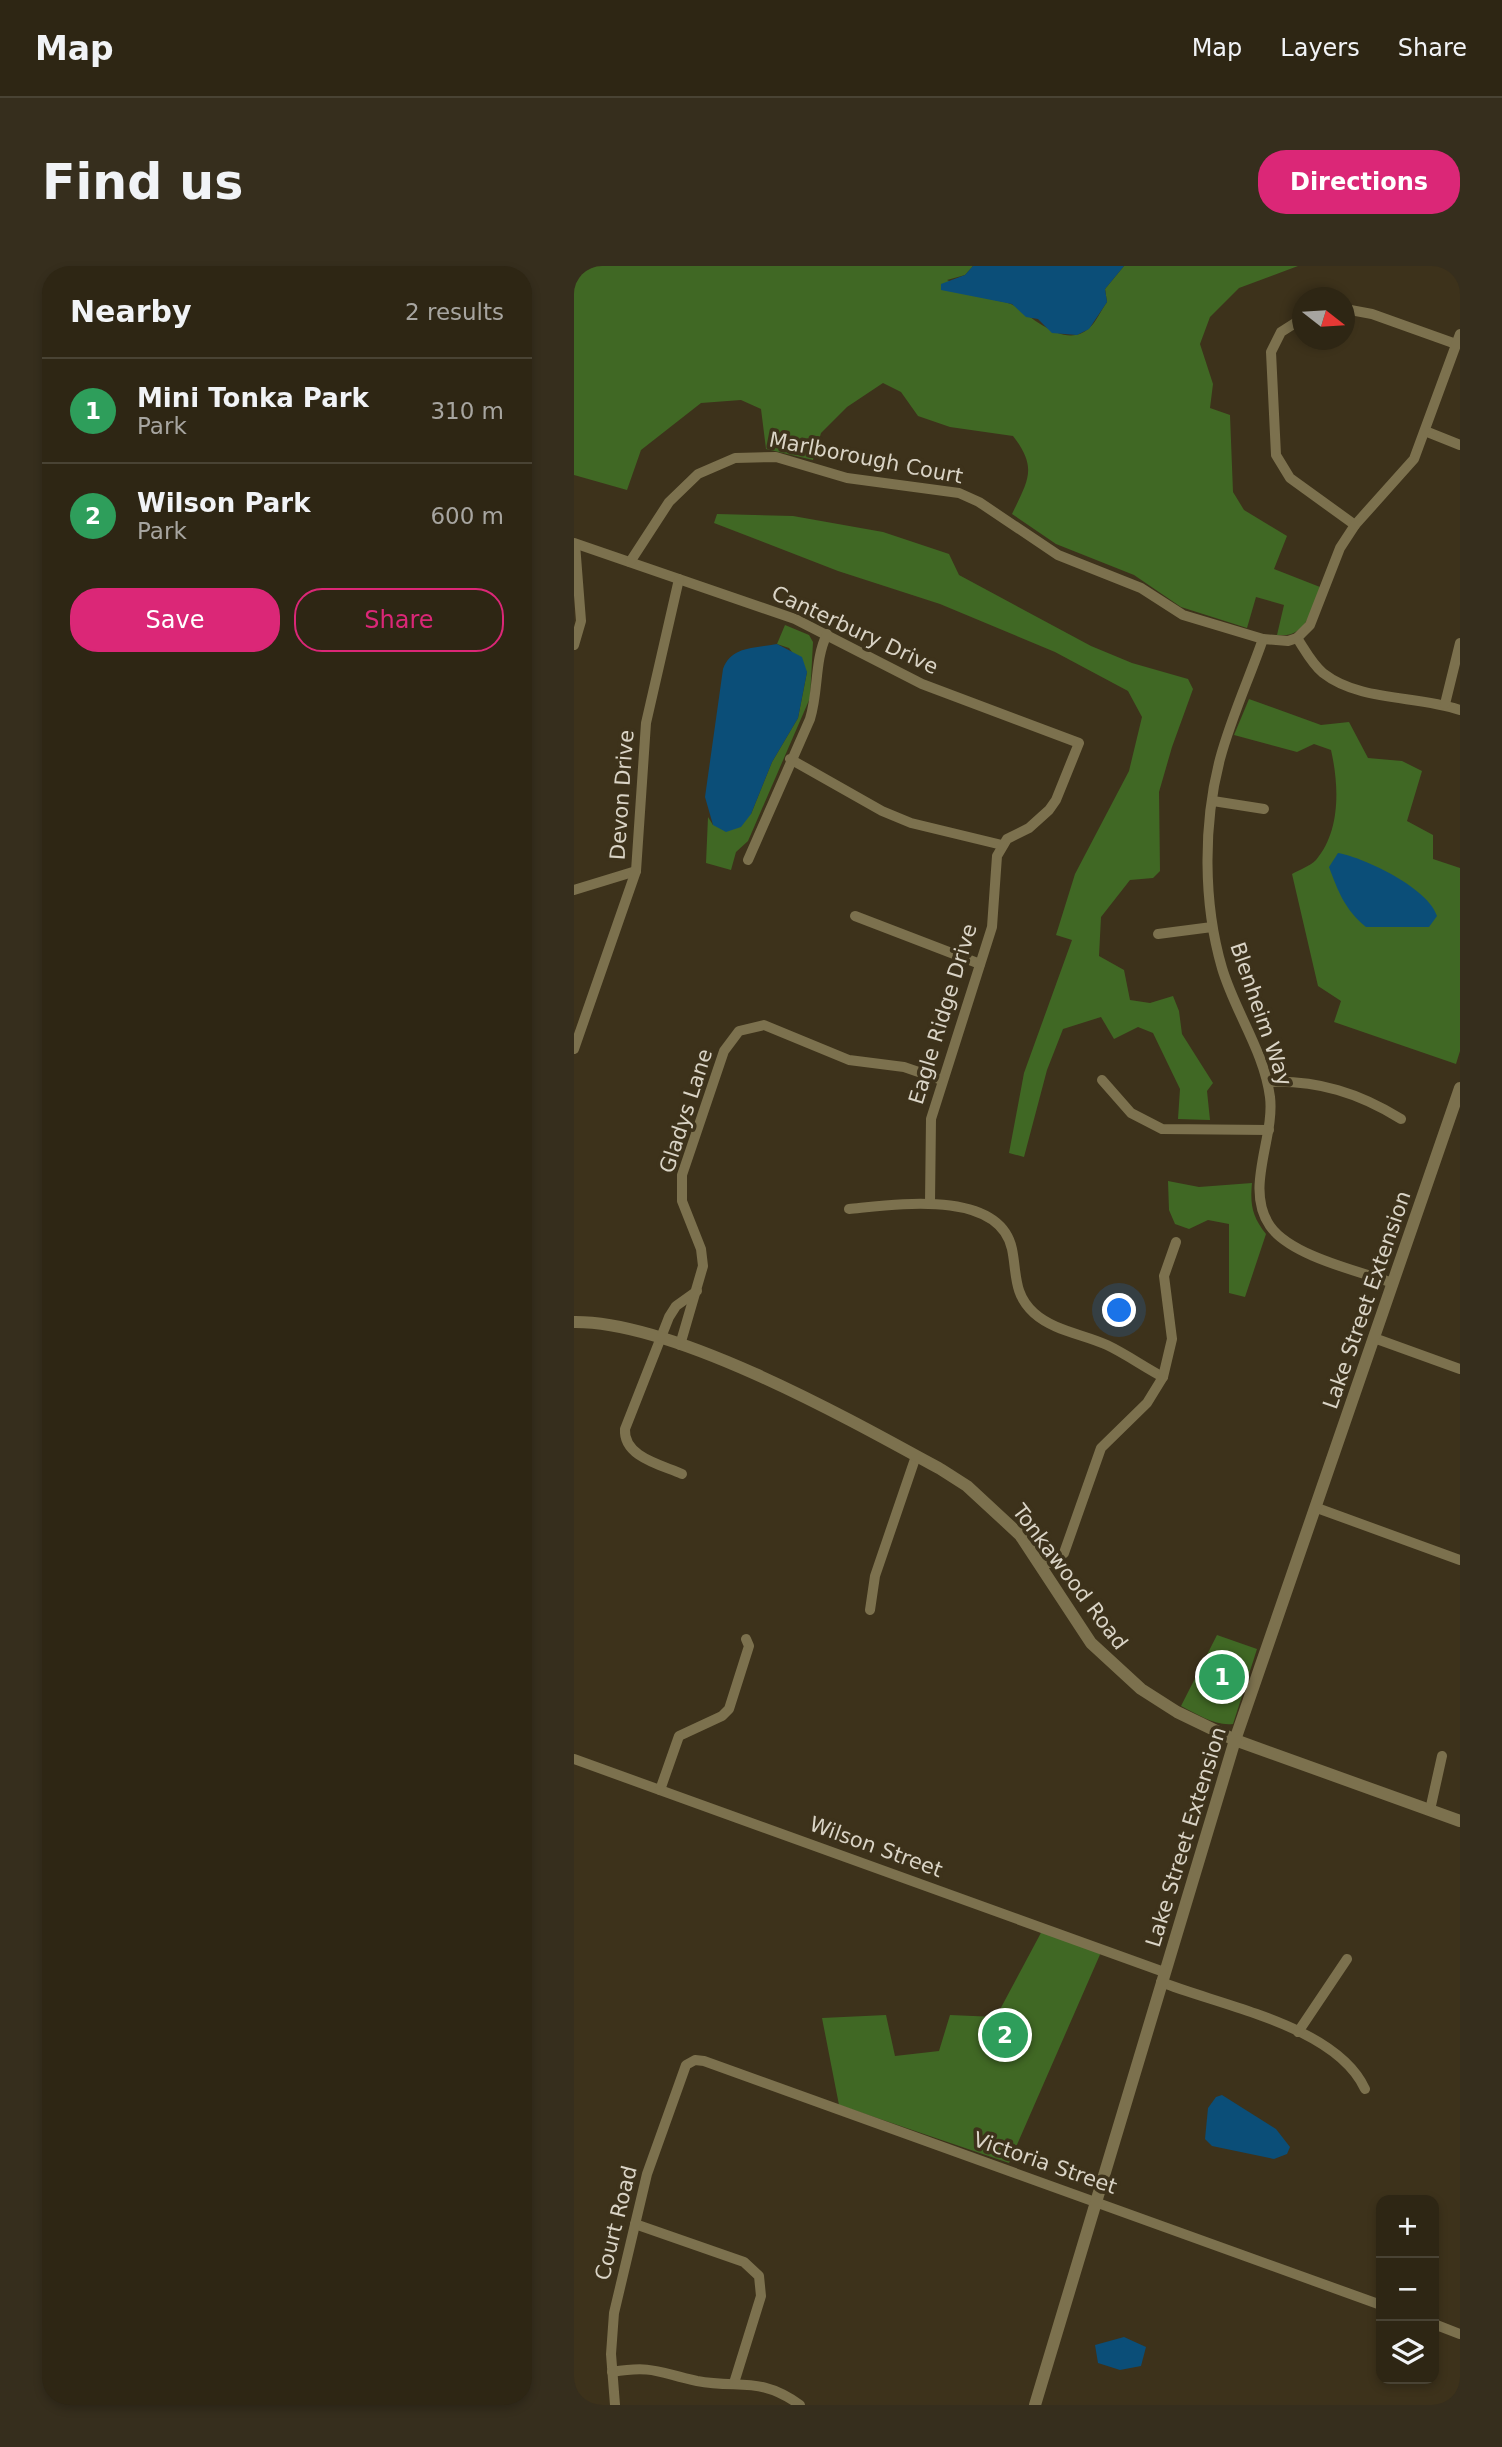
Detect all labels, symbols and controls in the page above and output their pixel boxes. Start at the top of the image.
text: Map [35,29,114,68]
text: Map [1192,34,1242,62]
text: Layers [1280,34,1360,62]
text: Share [1398,34,1467,62]
button: Directions [1258,150,1460,214]
text: Find us [42,154,243,211]
north arrow [1292,287,1355,350]
text: Nearby [70,294,192,329]
text: 2 results [405,299,504,325]
text: Mini Tonka Park [137,383,369,413]
text: 1 [85,398,101,424]
text: 310 m [430,398,504,424]
text: Park [137,413,187,439]
street label: Marlborough Court [767,427,965,489]
text: Wilson Park [137,488,310,518]
text: 2 [85,503,101,529]
text: 600 m [430,503,504,529]
text: Park [137,518,187,544]
street label: Canterbury Drive [768,581,942,679]
button: Save [70,588,280,652]
button: Share [294,588,504,652]
street label: Devon Drive [605,729,639,861]
street label: Eagle Ridge Drive [904,921,982,1107]
street label: Blenheim Way [1225,939,1297,1089]
street label: Gladys Lane [655,1046,717,1176]
street label: Lake Street Extension [1318,1188,1416,1412]
your location [1102,1293,1136,1327]
street label: Tonkawood Road [1007,1499,1132,1654]
pin: 1 [1199,1651,1245,1703]
street label: Lake Street Extension [1141,1724,1231,1950]
street label: Wilson Street [806,1812,946,1882]
pin: 2 [982,2009,1028,2061]
street label: Victoria Street [970,2127,1120,2199]
street label: Court Road [590,2163,642,2283]
map controls [1376,2195,1439,2384]
button: + [1376,2195,1439,2258]
button: − [1376,2258,1439,2321]
button: layers [1376,2321,1439,2384]

